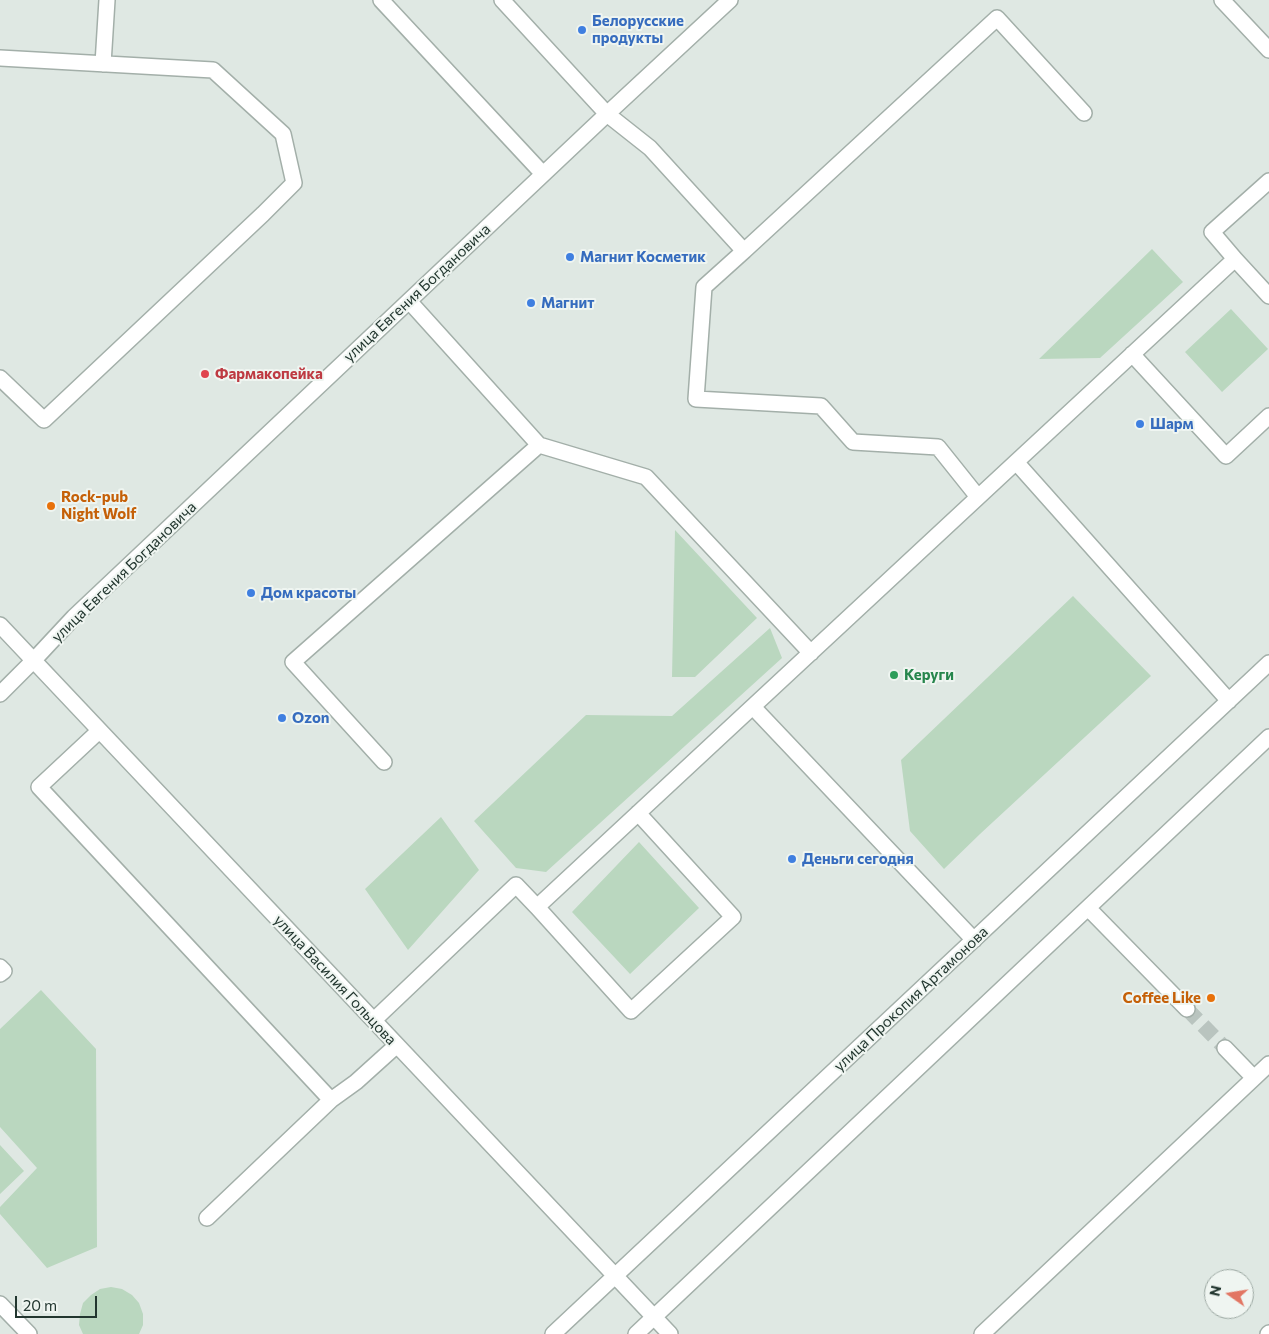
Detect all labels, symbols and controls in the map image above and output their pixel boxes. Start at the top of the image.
place label: Белорусские продукты [592,12,684,47]
marker: Белорусские продукты [576,24,588,36]
street label: улица Евгения Богдановича [340,220,494,366]
place label: Магнит Косметик [580,248,706,266]
marker: Магнит Косметик [564,251,576,263]
place label: Магнит [541,294,594,312]
marker: Магнит [525,297,537,309]
place label: Фармакопейка [215,365,323,383]
marker: Фармакопейка [199,368,211,380]
place label: Шарм [1150,415,1194,433]
marker: Шарм [1134,418,1146,430]
place label: Rock-pub Night Wolf [61,488,136,523]
street label: улица Евгения Богдановича [48,498,200,646]
marker: Rock-pub Night Wolf [45,500,57,512]
place label: Дом красоты [261,584,356,602]
marker: Дом красоты [245,587,257,599]
place label: Керуги [904,666,954,684]
marker: Керуги [888,669,900,681]
place label: Ozon [292,709,330,727]
marker: Ozon [276,712,288,724]
place label: Деньги сегодня [802,850,914,868]
marker: Деньги сегодня [786,853,798,865]
street label: улица Василия Гольцова [270,911,400,1049]
street label: улица Прокопия Артамонова [830,923,992,1075]
place label: Coffee Like [1123,989,1201,1007]
marker: Coffee Like [1205,992,1217,1004]
north arrow [1204,1269,1254,1319]
text: N [1205,1284,1224,1298]
scale bar [18,1286,100,1318]
text: 20 m [23,1296,57,1314]

